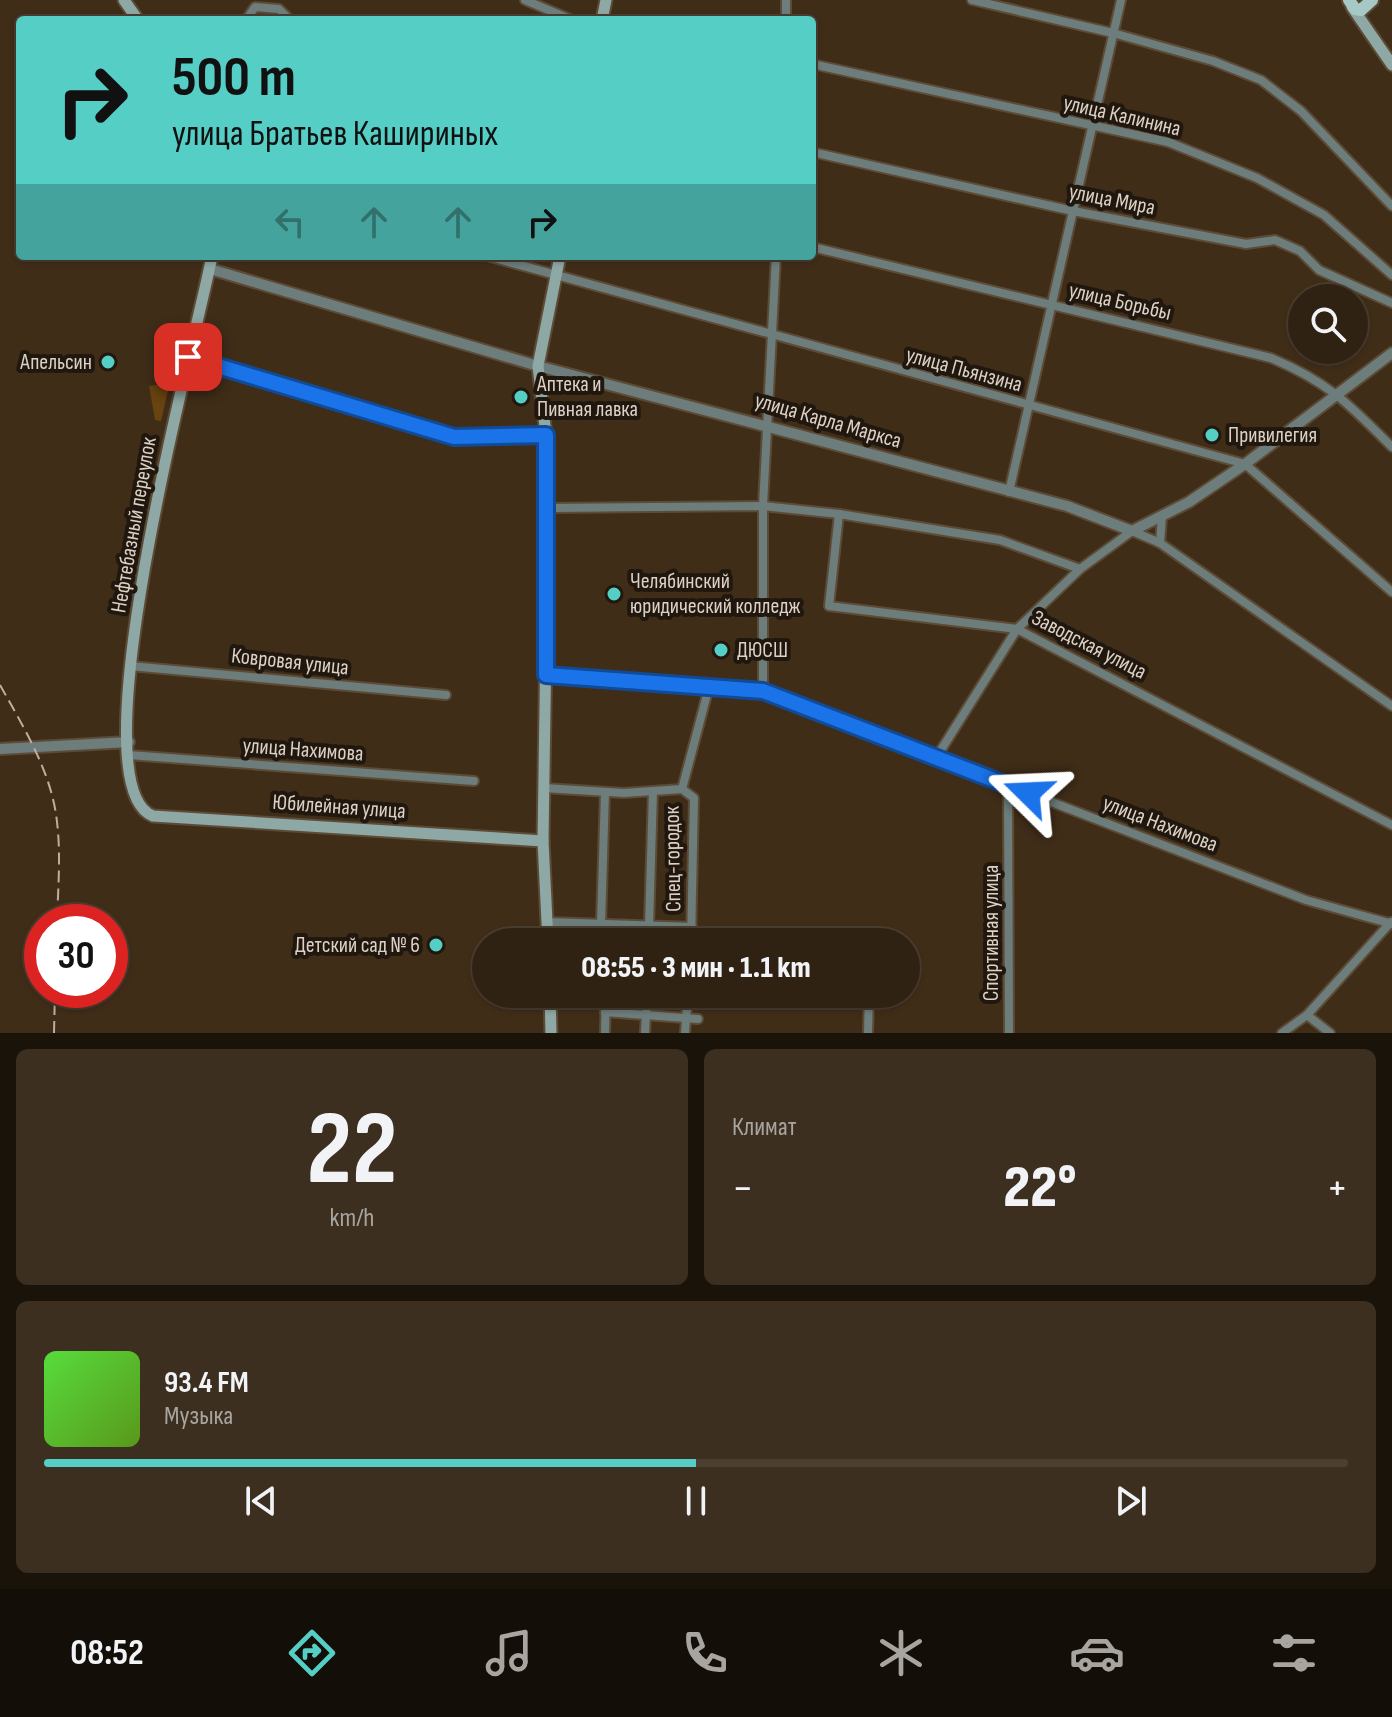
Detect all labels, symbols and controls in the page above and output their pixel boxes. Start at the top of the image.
text: 500 m [172,45,296,112]
icon: right [40,48,144,152]
street label: улица Калинина [1061,89,1183,143]
text: улица Братьев Кашириных [172,113,498,156]
street label: улица Мира [1067,178,1157,222]
icon: left [268,200,312,244]
icon: ahead [352,200,396,244]
icon: ahead [436,200,480,244]
icon: right [520,200,564,244]
street label: улица Борьбы [1066,277,1174,327]
map controls [1288,284,1368,364]
button: search [1288,284,1368,364]
pin [154,323,222,391]
icon: arrive [166,335,210,379]
street label: улица Пьянзина [903,342,1025,398]
place label: Апельсин [19,349,92,376]
marker: Апельсин [99,353,117,371]
place label: Аптека и Пивная лавка [536,371,638,423]
street label: улица Карла Маркса [752,387,904,455]
marker: Аптека и Пивная лавка [512,388,530,406]
place label: Привилегия [1228,422,1317,449]
marker: Привилегия [1203,426,1221,444]
street label: Нефтебазный переулок [105,434,163,615]
place label: Челябинский юридический колледж [630,568,800,620]
marker: Челябинский юридический колледж [605,585,623,603]
street label: Заводская улица [1027,605,1151,685]
place label: ДЮСШ [737,637,788,664]
marker: ДЮСШ [712,641,730,659]
street label: Ковровая улица [230,642,350,682]
street label: улица Нахимова [242,732,364,768]
position arrow [986,751,1070,835]
street label: Юбилейная улица [272,789,406,825]
street label: улица Нахимова [1099,790,1221,858]
street label: Спец-городок [659,805,687,912]
street label: Спортивная улица [978,865,1005,1001]
speed limit sign: 30 [24,904,128,1008]
place label: Детский сад № 6 [295,932,420,959]
marker: Детский сад № 6 [427,936,445,954]
text: 08:55 · 3 мин · 1.1 km [581,950,811,986]
text: 22 [306,1088,398,1213]
text: Климат [732,1112,796,1143]
text: 22° [1003,1152,1077,1224]
text: − [732,1162,754,1215]
text: + [1326,1162,1348,1215]
text: km/h [330,1203,374,1234]
text: 93.4 FM [164,1365,249,1401]
text: Музыка [164,1401,233,1432]
icon: previous [239,1479,283,1523]
icon: pause [674,1479,718,1523]
icon: next [1109,1479,1153,1523]
icon: directions [284,1625,340,1681]
icon: music [481,1625,537,1681]
icon: phone [677,1625,733,1681]
icon: climate [873,1625,929,1681]
icon: car [1069,1625,1125,1681]
icon: filters [1266,1625,1322,1681]
text: 08:52 [70,1632,144,1675]

